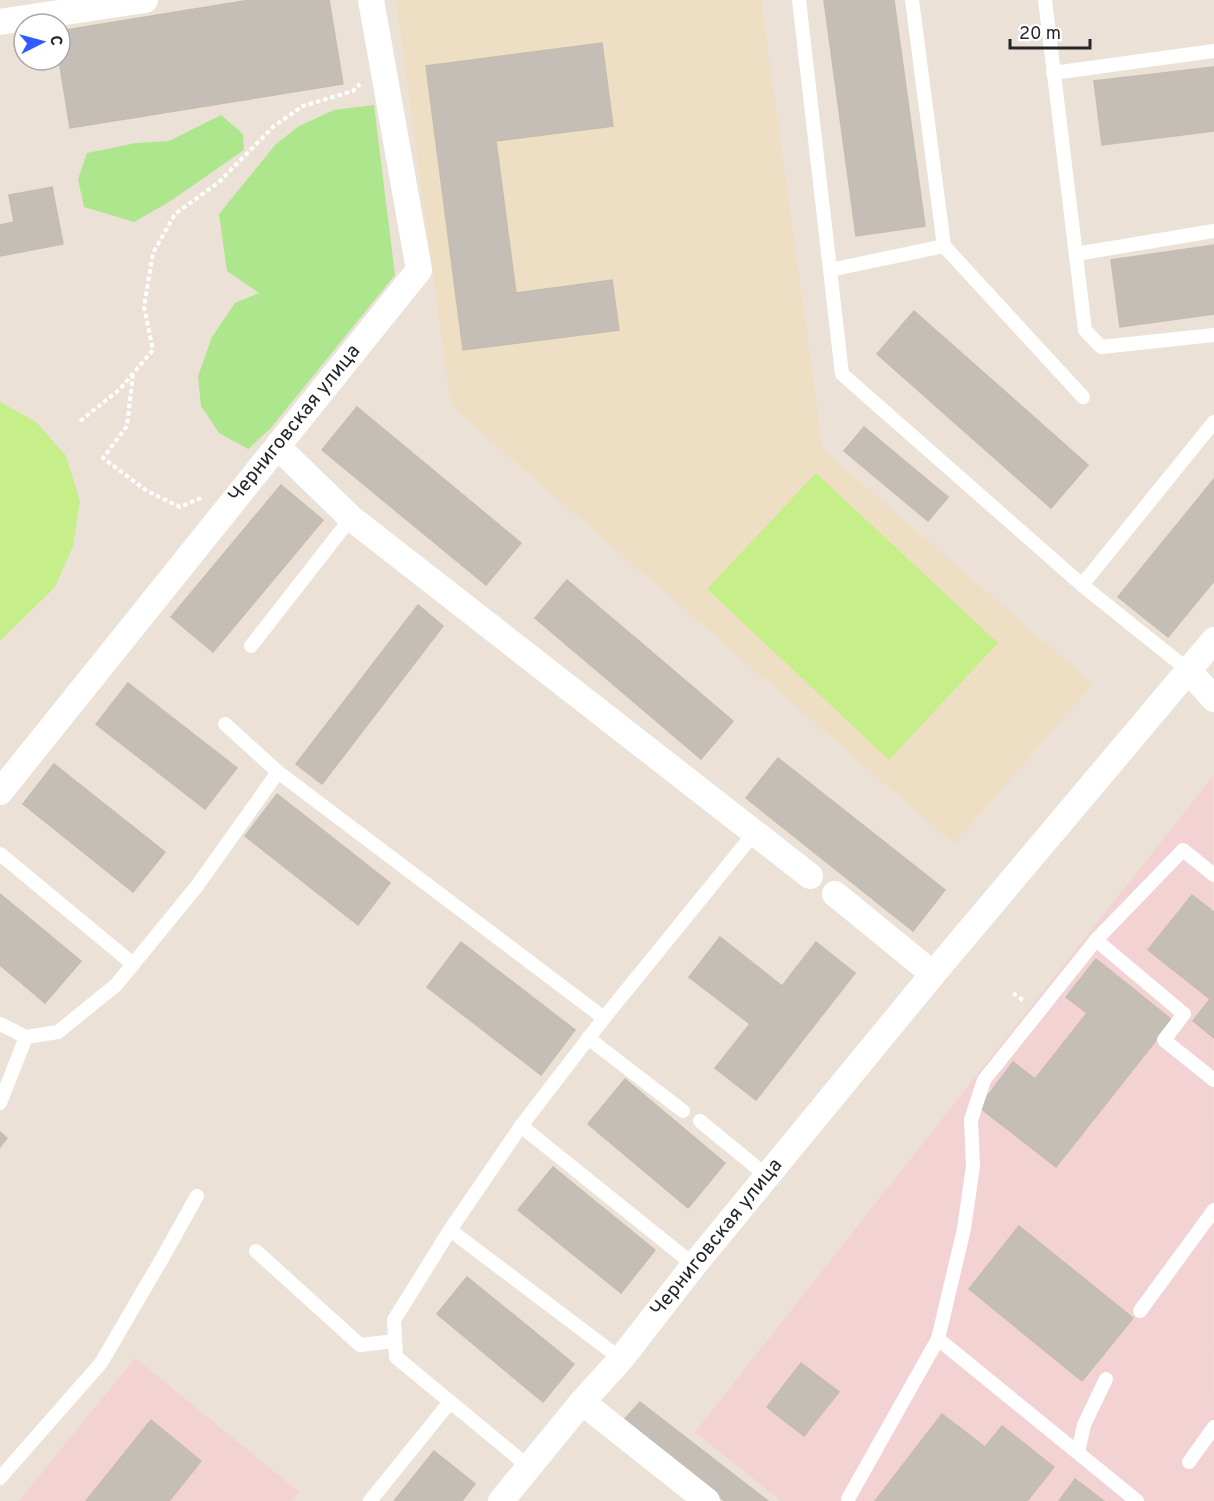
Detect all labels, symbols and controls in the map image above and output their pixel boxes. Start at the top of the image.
north arrow [12,12,72,72]
scale bar [1010,12,1090,50]
text: 20 m [1019,23,1061,46]
text: С [44,35,65,47]
street label: Черниговская улица [223,340,367,508]
street label: Черниговская улица [645,1154,789,1322]

